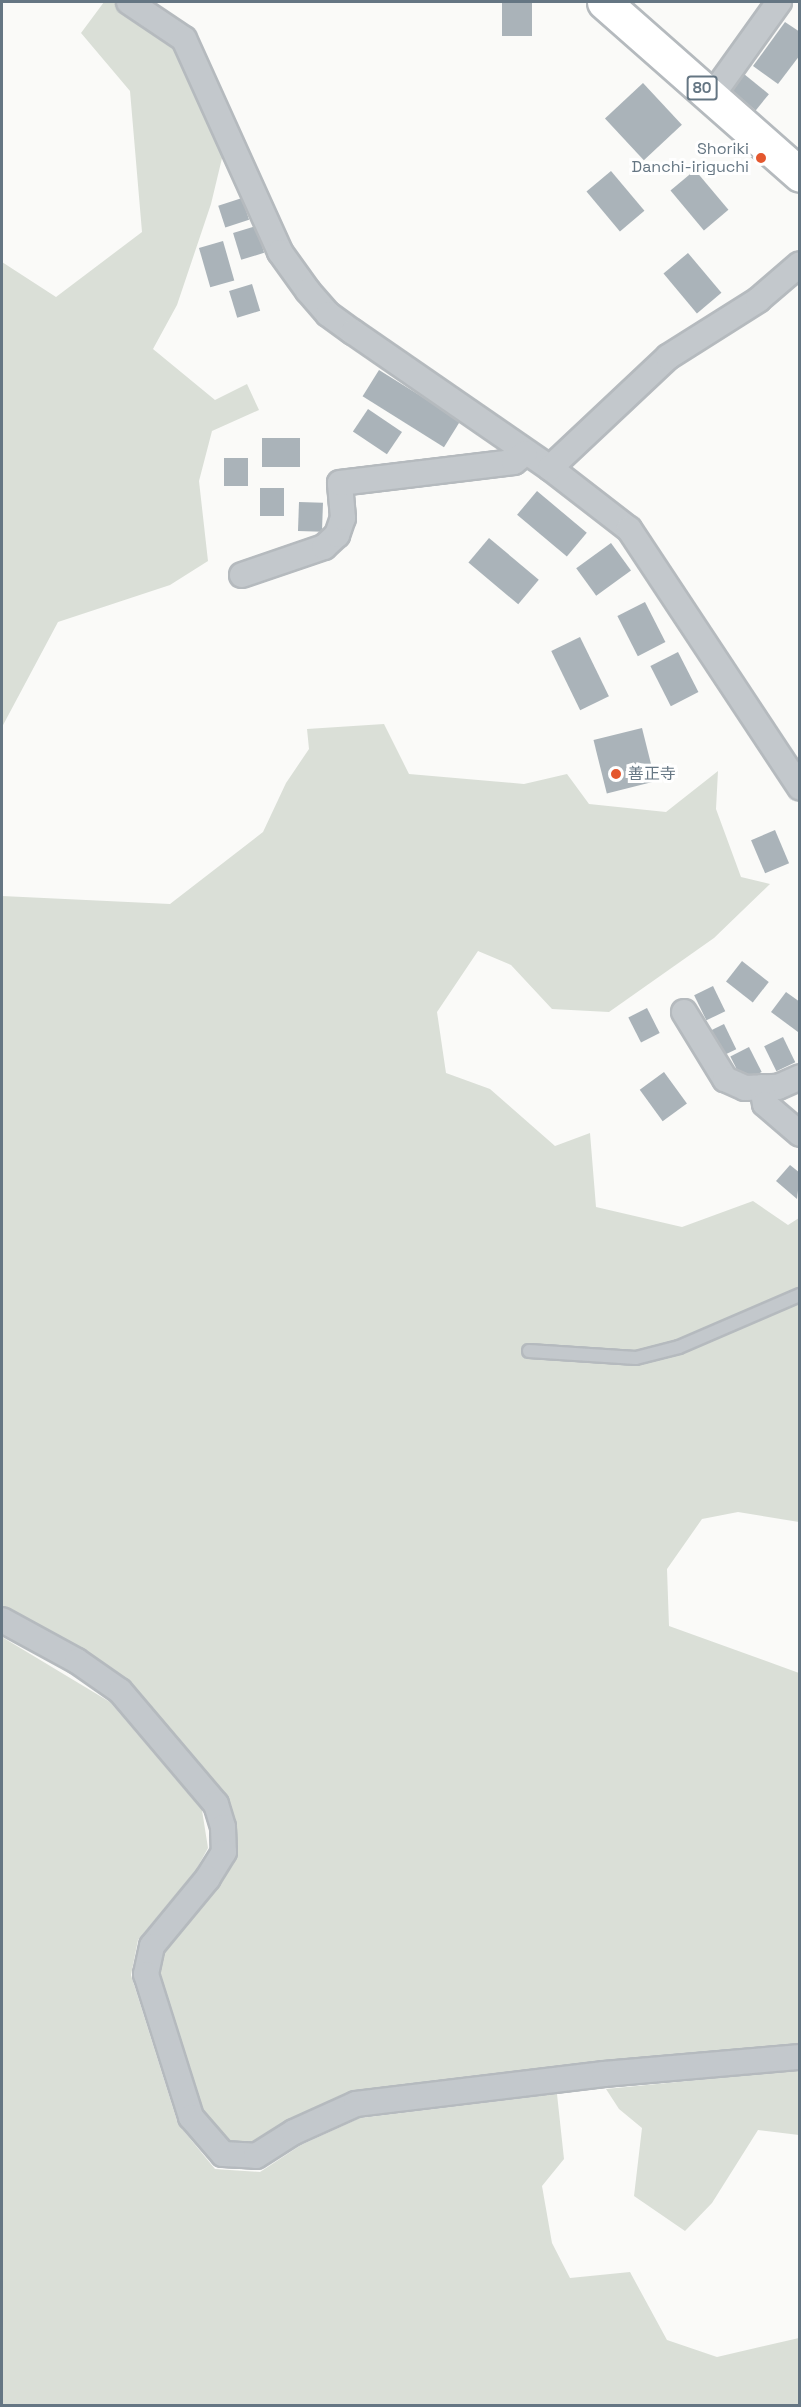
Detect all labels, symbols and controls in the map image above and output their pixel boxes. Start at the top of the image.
road number: 80 [686,76,718,100]
place label: Shoriki Danchi-iriguchi [632,139,749,177]
marker: Shoriki Danchi-iriguchi [754,151,768,165]
place label: 善正寺 [628,764,676,784]
marker: 善正寺 [609,767,623,781]

